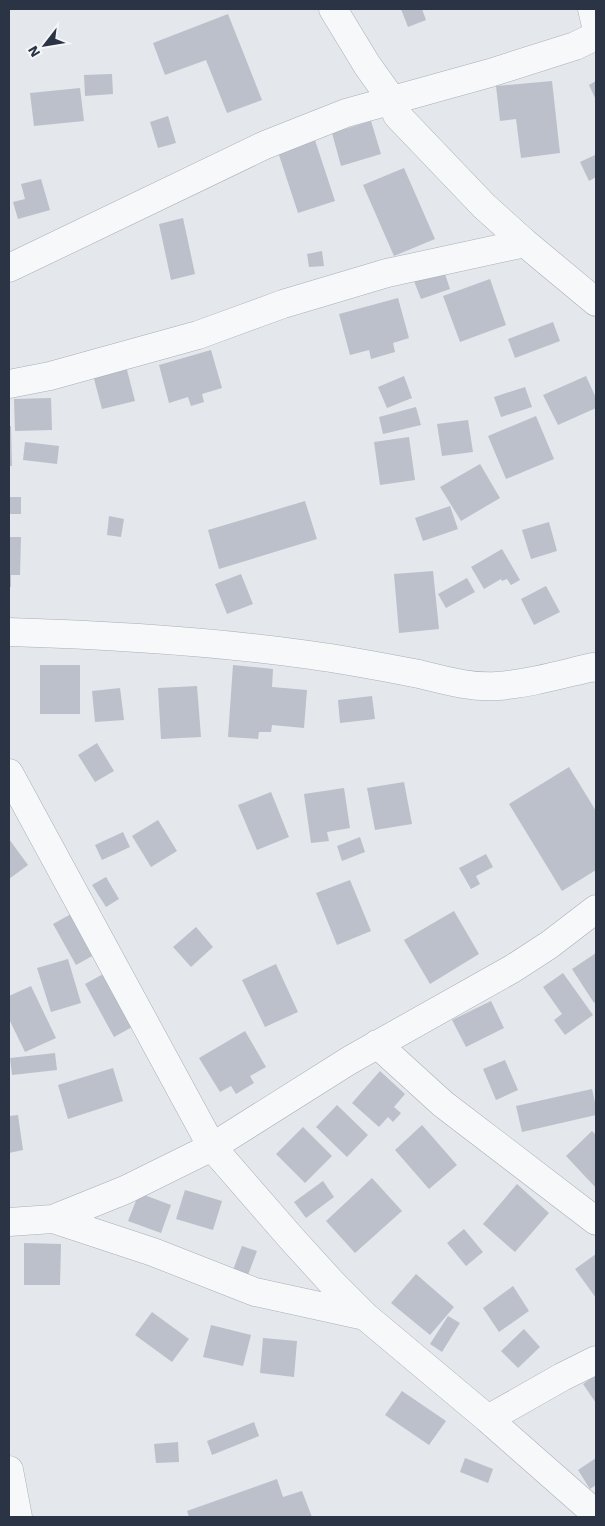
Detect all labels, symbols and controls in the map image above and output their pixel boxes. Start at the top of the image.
north arrow [20,20,70,70]
text: N [24,43,43,60]

